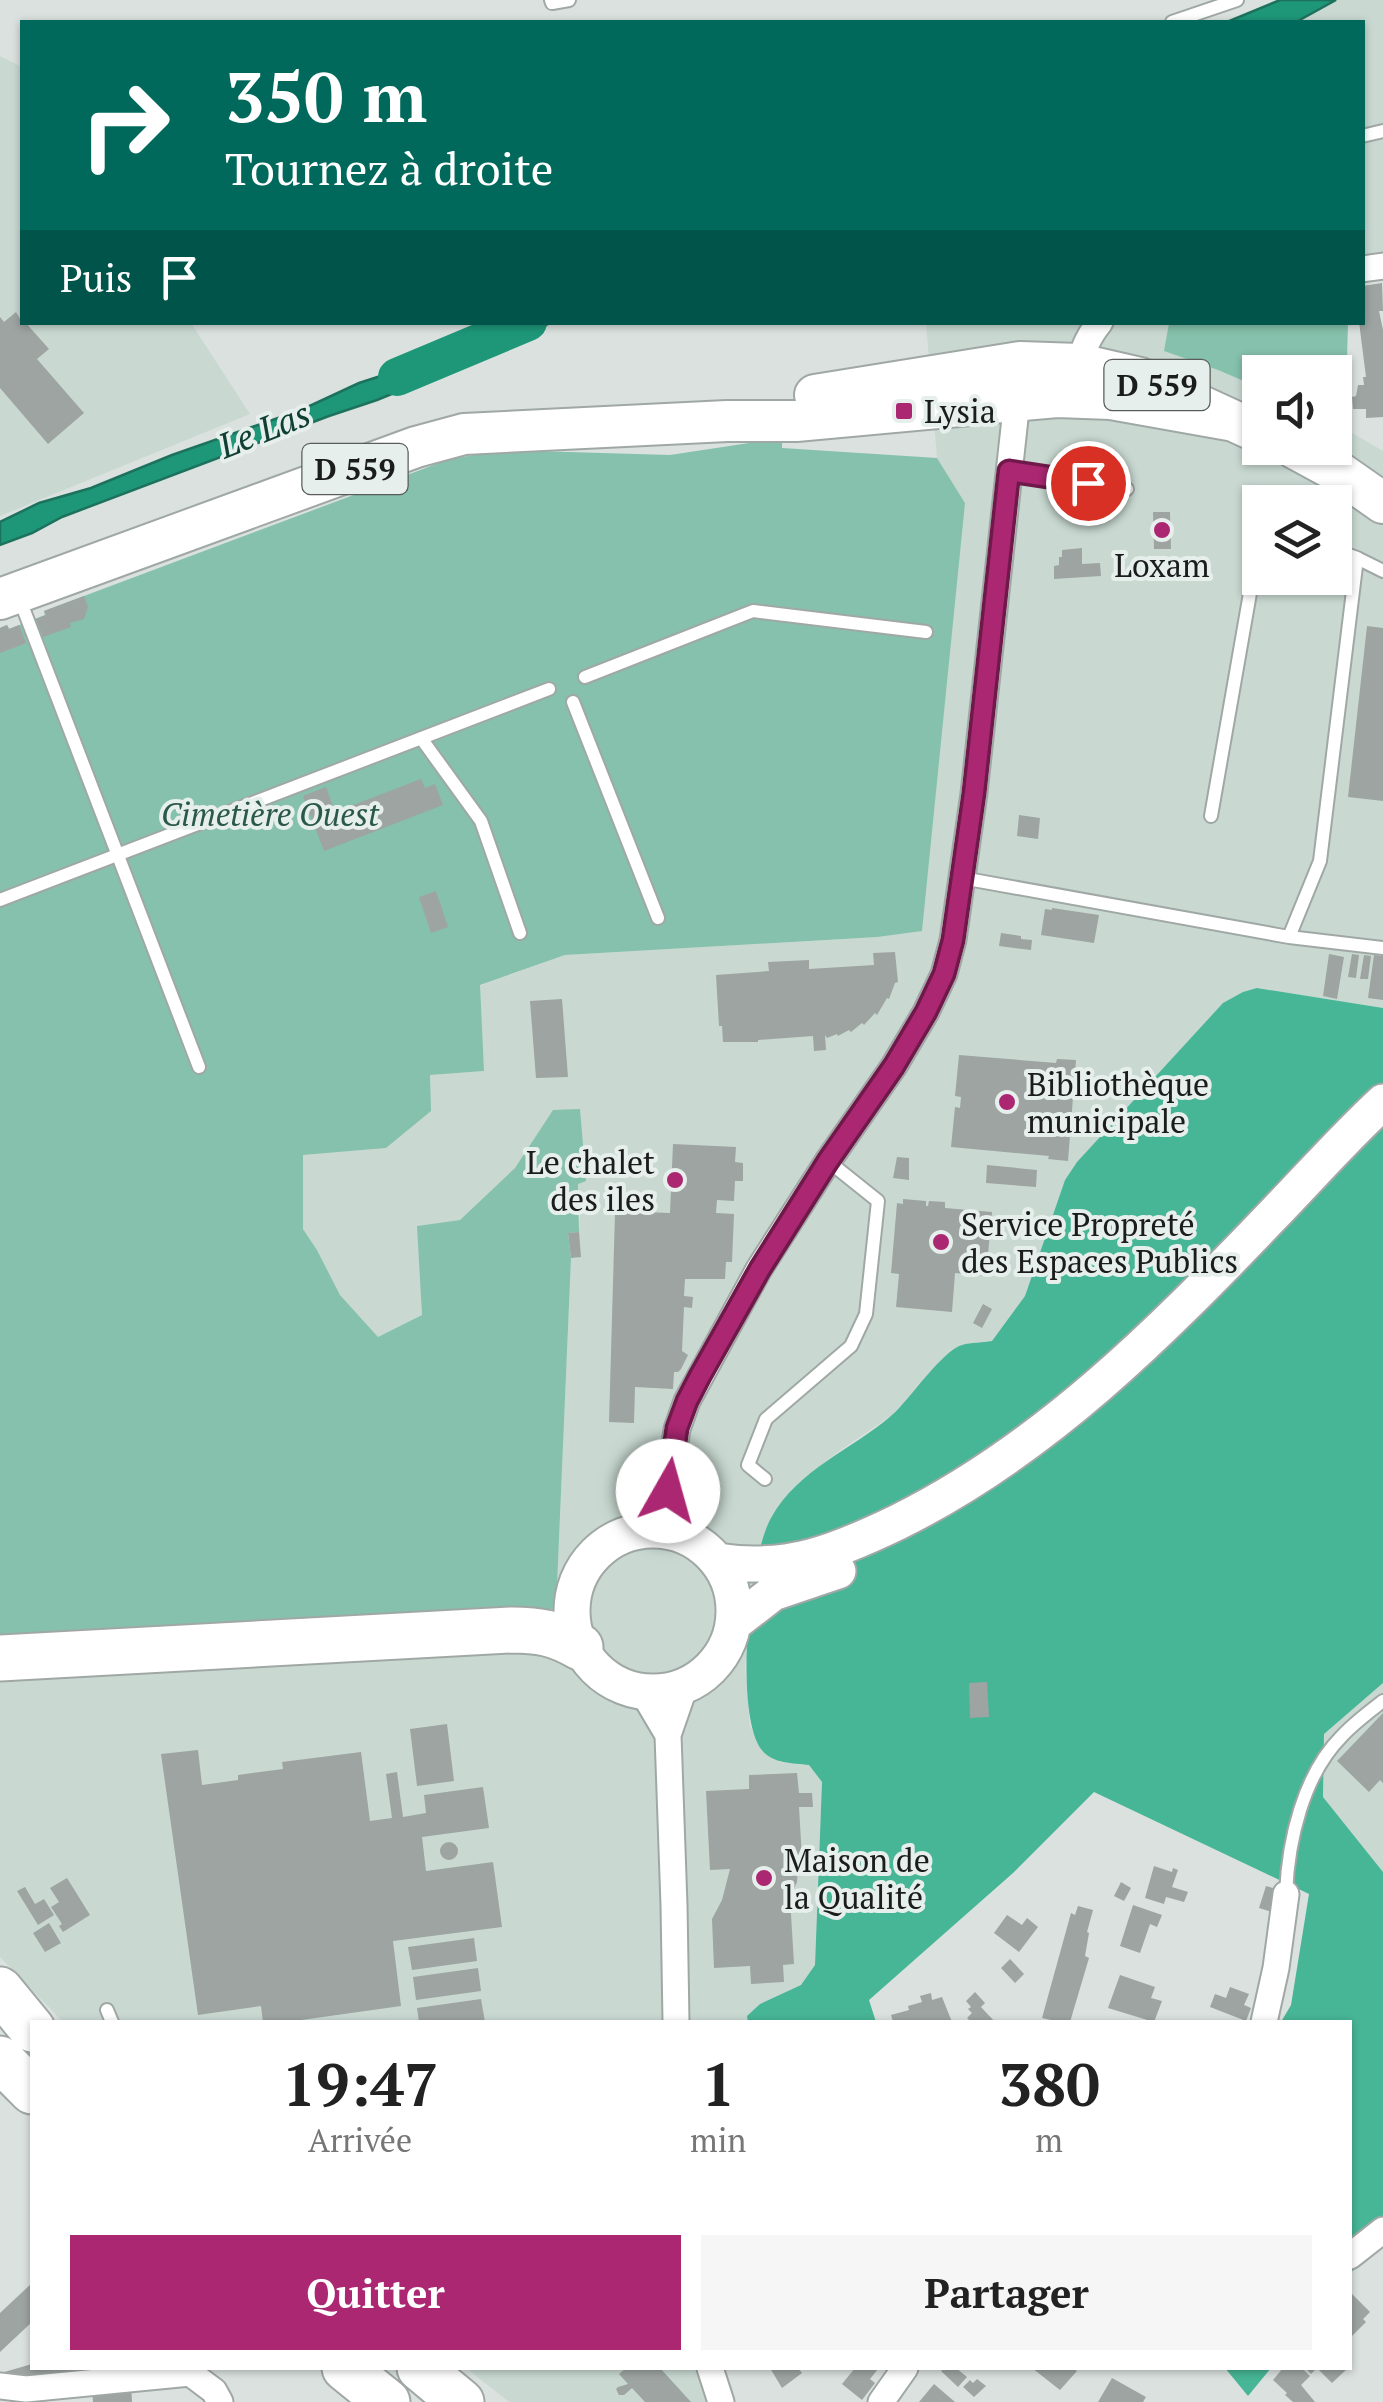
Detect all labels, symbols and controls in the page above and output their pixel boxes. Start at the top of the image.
text: 350 m [225,49,427,142]
icon: right [60,60,190,190]
text: Tournez à droite [225,138,553,198]
icon: arrive [152,250,207,305]
text: Puis [60,253,132,303]
map controls [1242,355,1352,595]
button: sound [1242,355,1352,465]
road number: D 559 [1104,360,1210,410]
water label: Le Las [210,390,317,469]
place label: Lysia [924,390,996,432]
marker: Lysia [893,400,915,422]
pin [1046,441,1131,526]
road number: D 559 [302,444,408,494]
icon: arrive [1061,456,1116,511]
button: layers [1242,485,1352,595]
marker: Loxam [1151,519,1173,541]
place label: Loxam [1114,544,1210,586]
park label: Cimetière Ouest [161,793,380,835]
place label: Bibliothèque municipale [1027,1063,1209,1142]
marker: Bibliothèque municipale [996,1091,1018,1113]
place label: Le chalet des iles [526,1141,655,1220]
marker: Le chalet des iles [664,1169,686,1191]
place label: Service Propreté des Espaces Publics [961,1203,1238,1282]
marker: Service Propreté des Espaces Publics [930,1231,952,1253]
position arrow [616,1439,720,1543]
place label: Maison de la Qualité [784,1839,930,1918]
marker: Maison de la Qualité [753,1867,775,1889]
text: 19:47 [282,2044,438,2123]
text: 1 [701,2044,735,2123]
text: 380 [998,2044,1100,2123]
text: Arrivée [308,2119,412,2161]
text: min [690,2119,746,2161]
text: m [1035,2119,1063,2161]
button: Quitter [70,2235,681,2350]
button: Partager [701,2235,1312,2350]

